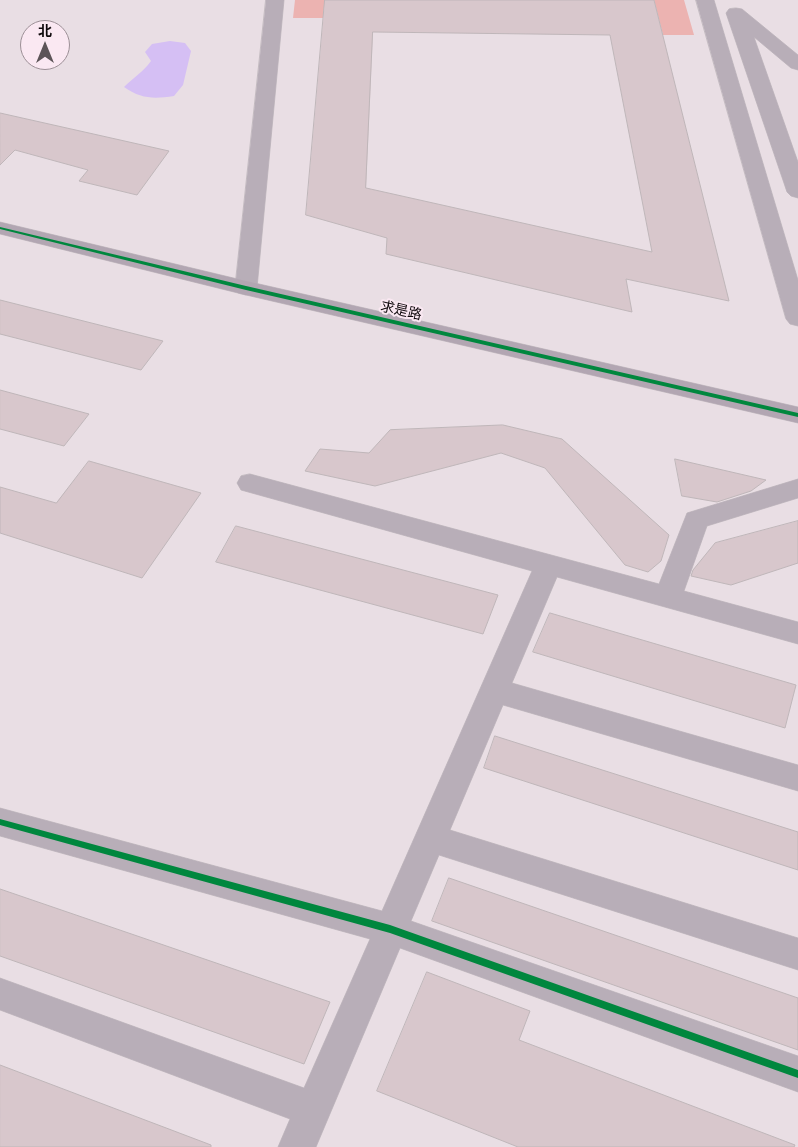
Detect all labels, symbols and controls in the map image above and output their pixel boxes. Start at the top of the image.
north arrow [20,20,70,70]
text: 北 [38,22,52,40]
street label: 求是路 [379,298,423,324]

